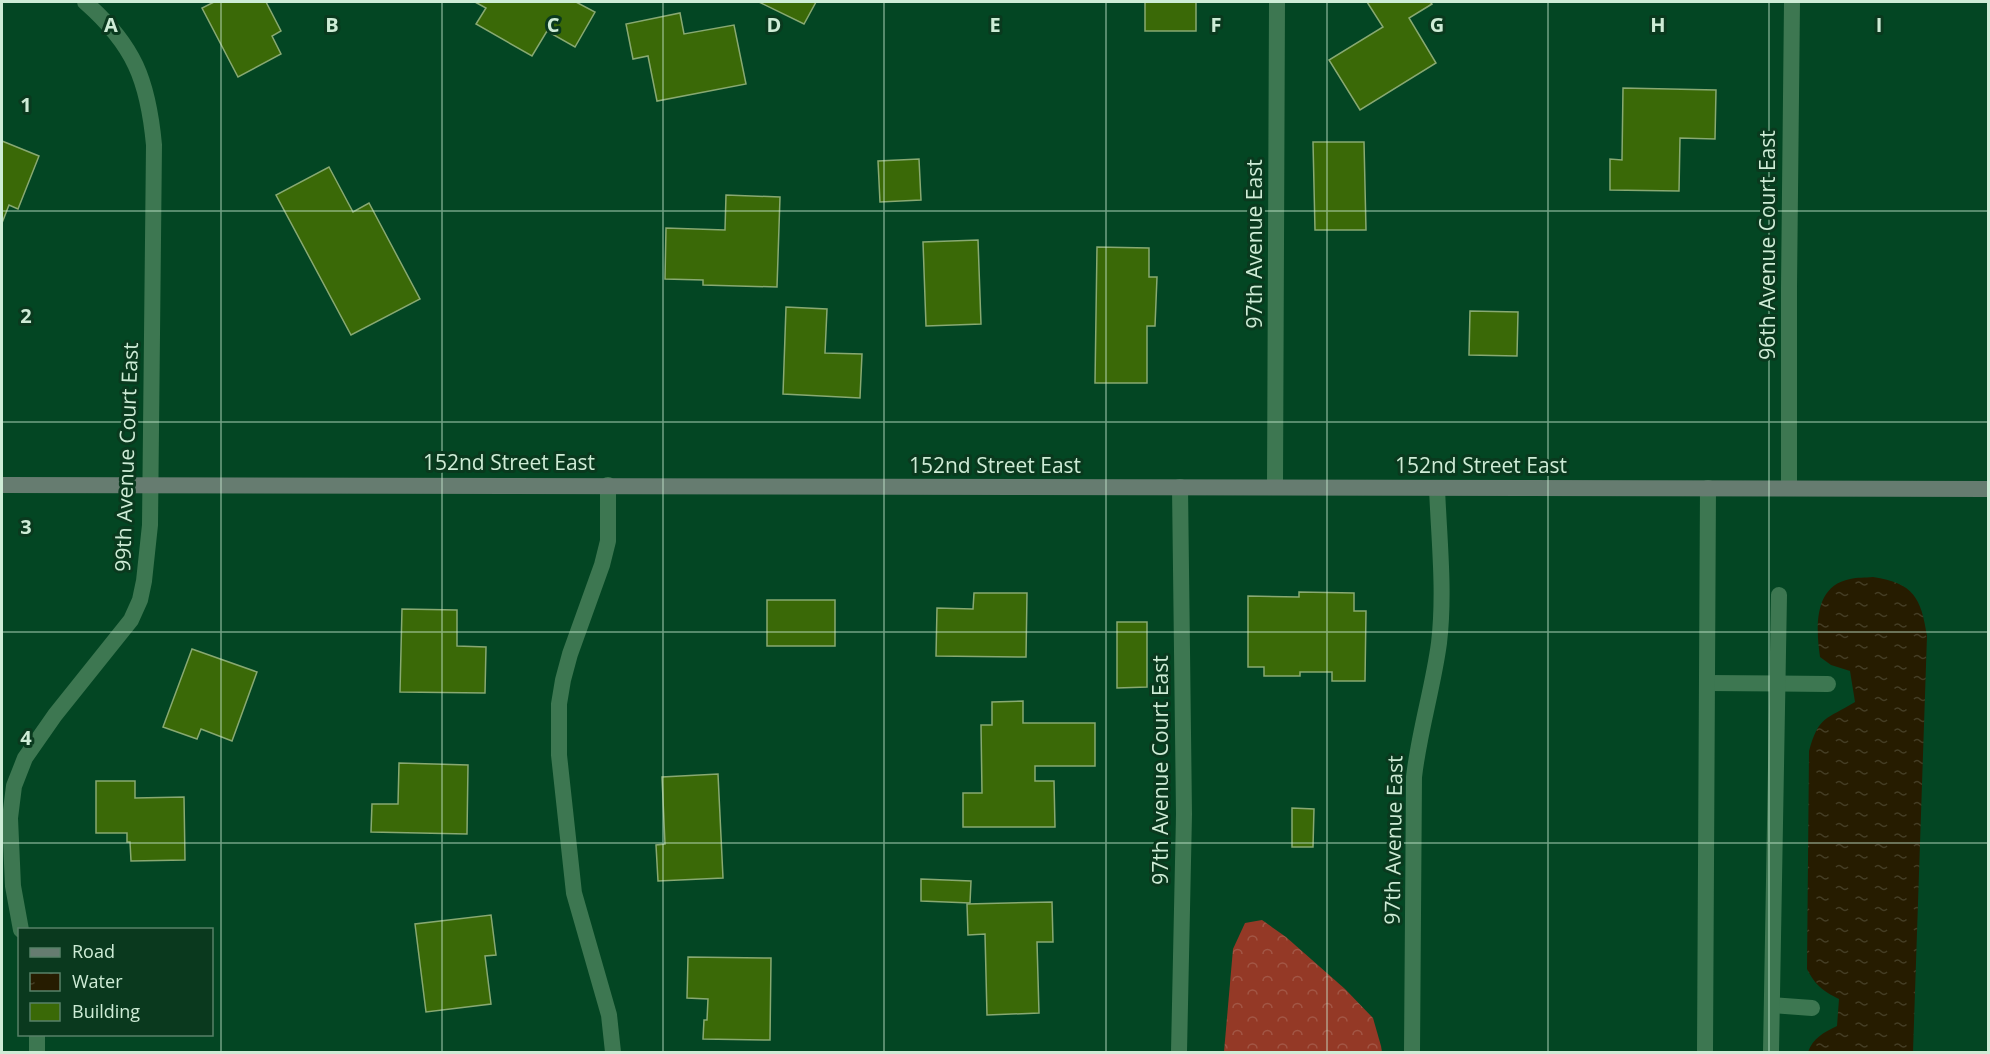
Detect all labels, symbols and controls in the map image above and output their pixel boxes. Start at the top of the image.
text: A [104,11,118,38]
text: B [325,11,339,38]
text: C [547,11,560,38]
text: D [767,11,781,38]
text: E [989,11,1001,38]
text: F [1211,11,1221,38]
text: G [1430,11,1444,38]
text: H [1650,11,1666,38]
text: I [1876,11,1882,38]
text: 1 [20,91,32,118]
street label: 96th Avenue Court East [1753,130,1781,360]
street label: 97th Avenue East [1240,159,1268,329]
text: 2 [20,302,32,329]
street label: 99th Avenue Court East [108,342,144,572]
street label: 152nd Street East [423,448,595,476]
street label: 152nd Street East [909,451,1081,479]
street label: 152nd Street East [1395,451,1567,479]
text: 3 [20,513,32,540]
street label: 97th Avenue Court East [1146,655,1174,885]
text: 4 [20,724,32,751]
street label: 97th Avenue East [1378,755,1408,925]
legend [18,928,213,1036]
text: Road [72,939,115,963]
text: Water [72,969,123,993]
text: Building [72,999,140,1023]

